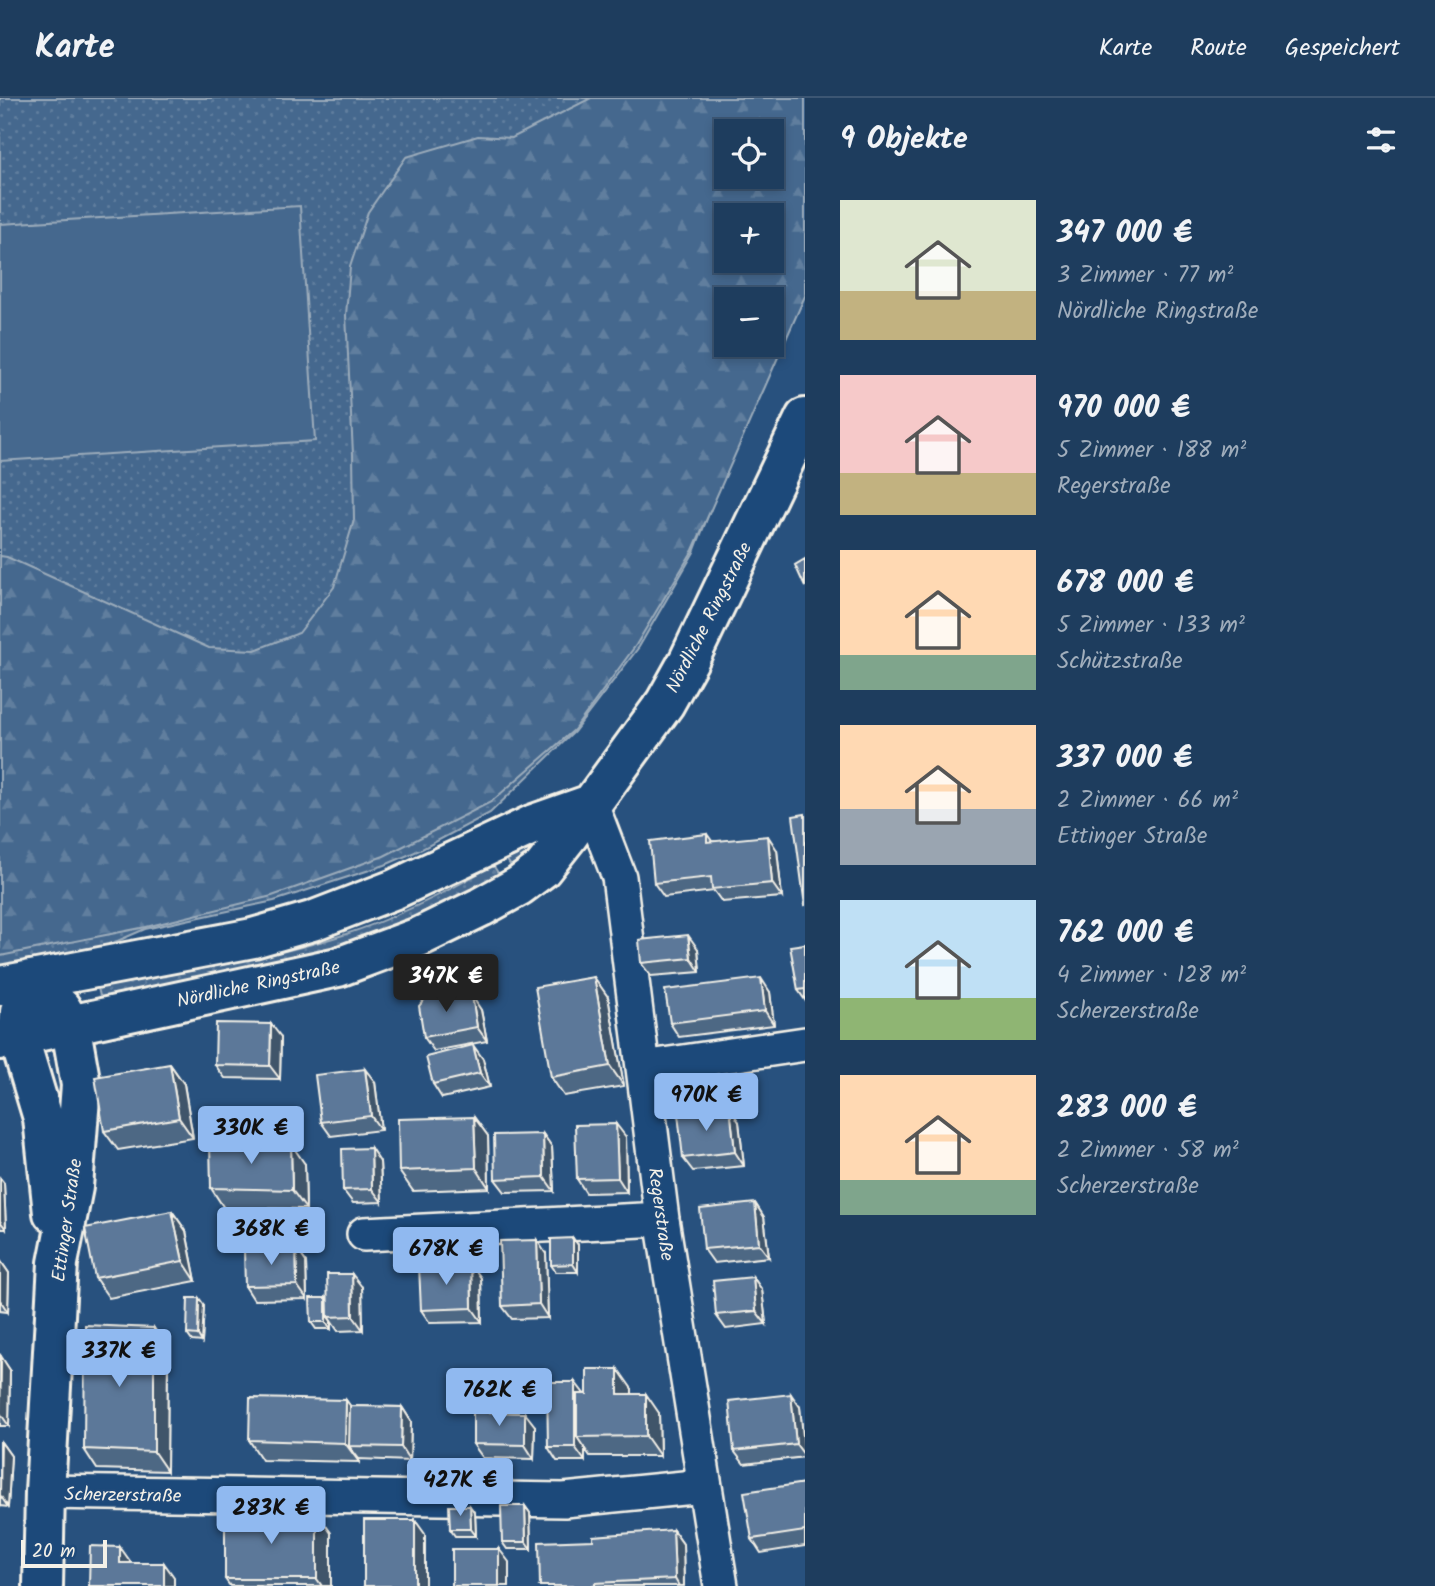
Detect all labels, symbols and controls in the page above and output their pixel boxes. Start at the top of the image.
text: Karte [35,22,115,75]
text: Karte [1099,29,1152,68]
text: Route [1190,29,1247,68]
text: Gespeichert [1285,29,1400,68]
text: 9 Objekte [840,116,968,164]
map controls [714,119,784,357]
button: locate [714,119,784,189]
icon: filters [1362,121,1400,159]
button: + [714,203,784,273]
text: 347 000 € [1057,210,1192,258]
icon: home [896,228,980,312]
text: 3 Zimmer · 77 m² [1057,258,1233,294]
button: − [714,287,784,357]
text: Nördliche Ringstraße [1057,294,1258,330]
text: 970 000 € [1057,385,1190,433]
icon: home [896,403,980,487]
text: 5 Zimmer · 188 m² [1057,433,1246,469]
text: Regerstraße [1057,469,1171,505]
street label: Nördliche Ringstraße [659,537,761,699]
text: 678 000 € [1057,560,1193,608]
icon: home [896,578,980,662]
text: 5 Zimmer · 133 m² [1057,608,1245,644]
text: Schützstraße [1057,644,1183,680]
text: 337 000 € [1057,735,1192,783]
icon: home [896,753,980,837]
text: 2 Zimmer · 66 m² [1057,783,1238,819]
text: Ettinger Straße [1057,819,1207,855]
text: 762 000 € [1057,910,1193,958]
icon: home [896,928,980,1012]
street label: Nördliche Ringstraße [174,953,343,1017]
pin: 347K € [389,954,503,1014]
text: 4 Zimmer · 128 m² [1057,958,1246,994]
text: 347K € [409,959,483,995]
text: Scherzerstraße [1057,994,1199,1030]
pin: 970K € [649,1074,763,1133]
text: 970K € [670,1078,742,1114]
text: 283 000 € [1057,1085,1197,1133]
icon: home [896,1103,980,1187]
pin: 330K € [194,1107,308,1166]
text: 330K € [214,1111,288,1147]
text: 2 Zimmer · 58 m² [1057,1133,1239,1169]
street label: Ettinger Straße [44,1156,92,1284]
street label: Regerstraße [639,1166,681,1263]
text: Scherzerstraße [1057,1169,1199,1205]
pin: 368K € [214,1208,328,1267]
text: 368K € [233,1212,309,1248]
pin: 678K € [389,1228,503,1287]
text: 678K € [409,1232,483,1268]
pin: 337K € [62,1330,176,1389]
text: 337K € [82,1334,156,1370]
pin: 762K € [442,1368,556,1428]
text: 762K € [462,1373,536,1409]
pin: 427K € [403,1458,517,1518]
text: 427K € [423,1463,497,1499]
street label: Scherzerstraße [64,1480,182,1512]
pin: 283K € [214,1486,328,1546]
text: 283K € [233,1491,309,1527]
scale bar [21,1537,107,1569]
text: 20 m [32,1537,75,1567]

